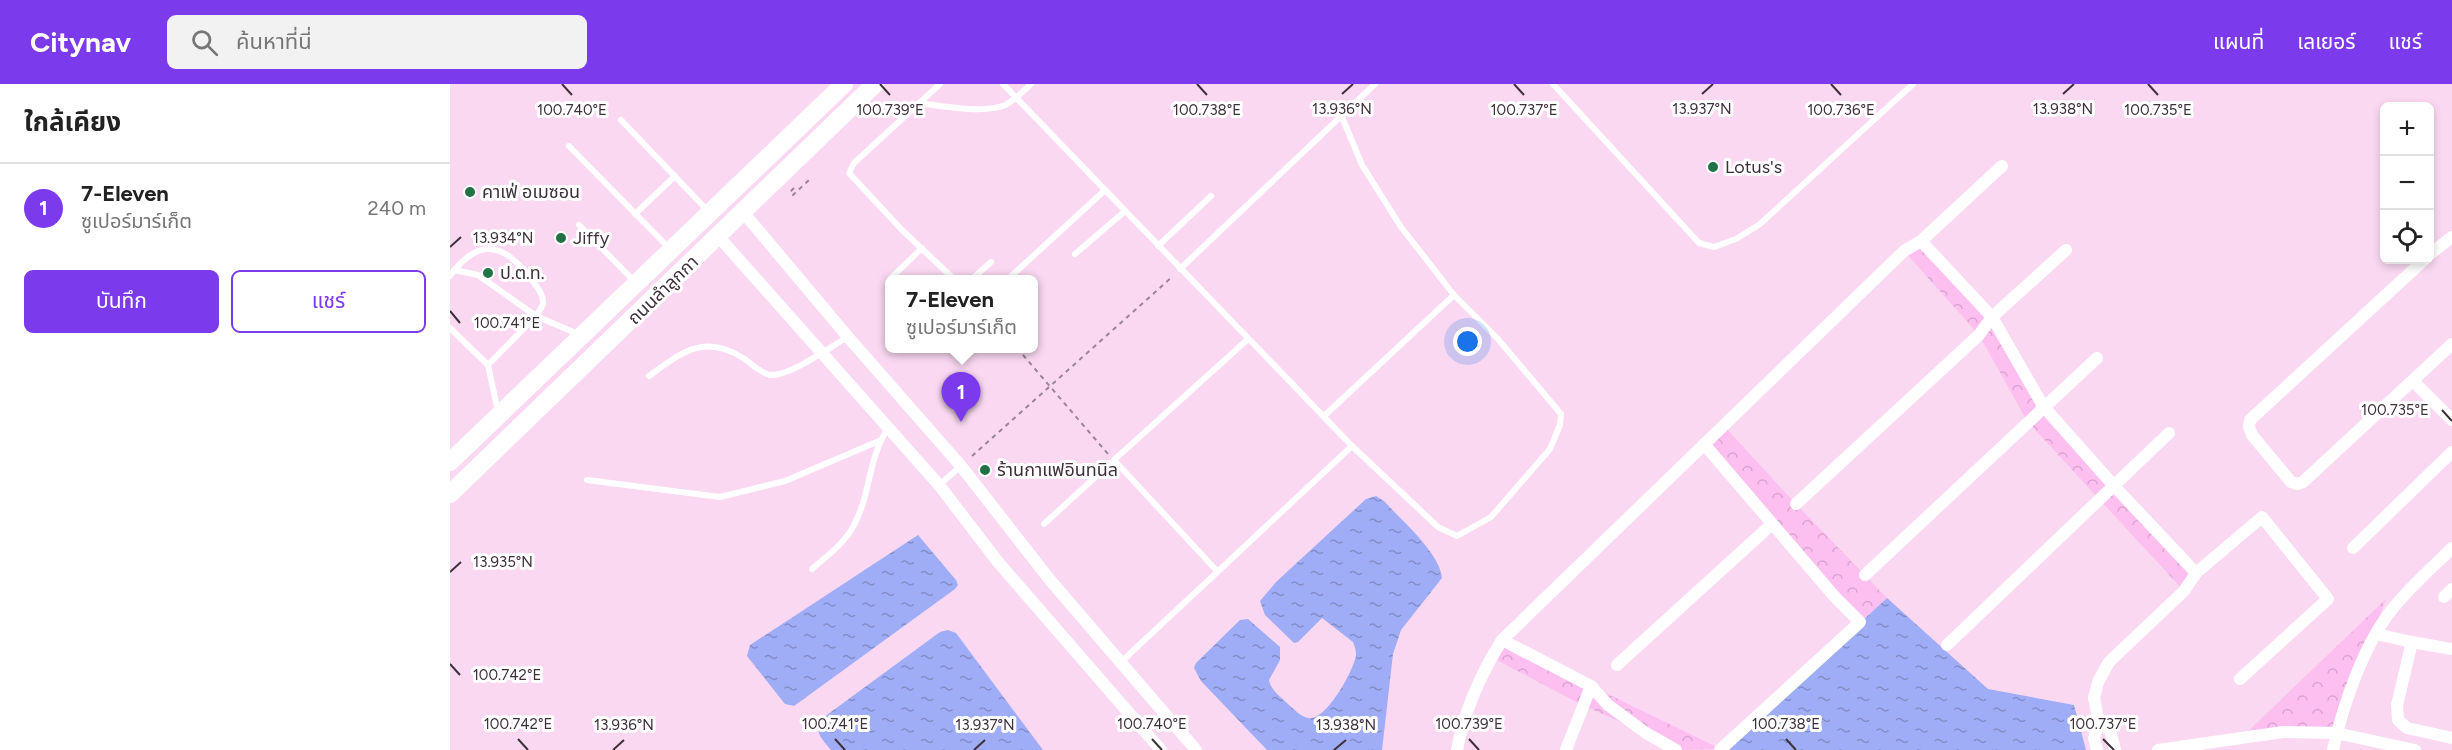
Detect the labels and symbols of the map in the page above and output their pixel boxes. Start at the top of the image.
text: 13.936°N [1312,100,1372,118]
text: 13.937°N [1672,100,1732,118]
text: 13.938°N [2033,100,2093,118]
text: 100.740°E [537,101,607,119]
text: 100.739°E [856,101,924,119]
text: 100.738°E [1173,101,1241,119]
text: 100.737°E [1490,101,1558,119]
text: 100.736°E [1807,101,1875,119]
text: 100.735°E [2124,101,2192,119]
place label: Lotus's [1725,156,1782,178]
marker: Lotus's [1706,160,1720,174]
place label: คาเฟ่ อเมซอน [482,181,580,203]
marker: คาเฟ่ อเมซอน [463,185,477,199]
place label: Jiffy [573,227,610,249]
text: 13.934°N [473,229,533,247]
marker: Jiffy [554,231,568,245]
street label: ถนนลำลูกกา [623,251,704,330]
place label: ป.ต.ท. [500,262,545,284]
marker: ป.ต.ท. [481,266,495,280]
text: 100.741°E [474,314,540,332]
your location [1453,327,1482,356]
pin: 1 [942,372,980,422]
text: 100.735°E [2361,401,2429,419]
place label: ร้านกาแฟอินทนิล [997,459,1118,481]
marker: ร้านกาแฟอินทนิล [978,463,992,477]
text: 13.935°N [473,553,533,571]
text: 100.742°E [473,666,541,684]
text: 100.742°E [484,715,552,733]
text: 100.741°E [802,715,868,733]
text: 100.740°E [1117,715,1187,733]
text: 100.739°E [1435,715,1503,733]
text: 100.738°E [1752,715,1820,733]
text: 100.737°E [2069,715,2137,733]
text: 13.936°N [594,716,654,734]
text: 13.937°N [955,716,1015,734]
text: 13.938°N [1316,716,1376,734]

